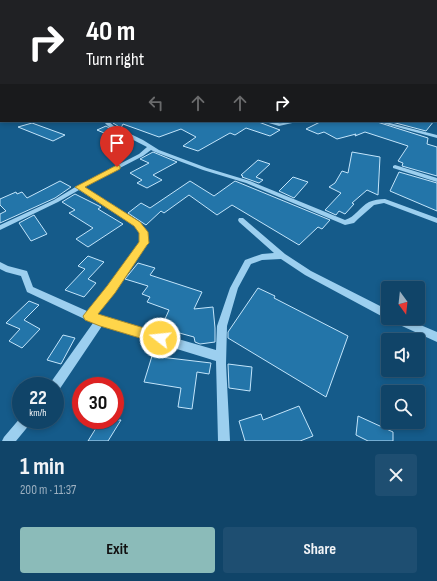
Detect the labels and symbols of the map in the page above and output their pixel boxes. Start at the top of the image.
pin [100,126,134,167]
north arrow [381,281,425,325]
position arrow [139,317,181,359]
speed limit sign: 30 [72,377,124,429]

